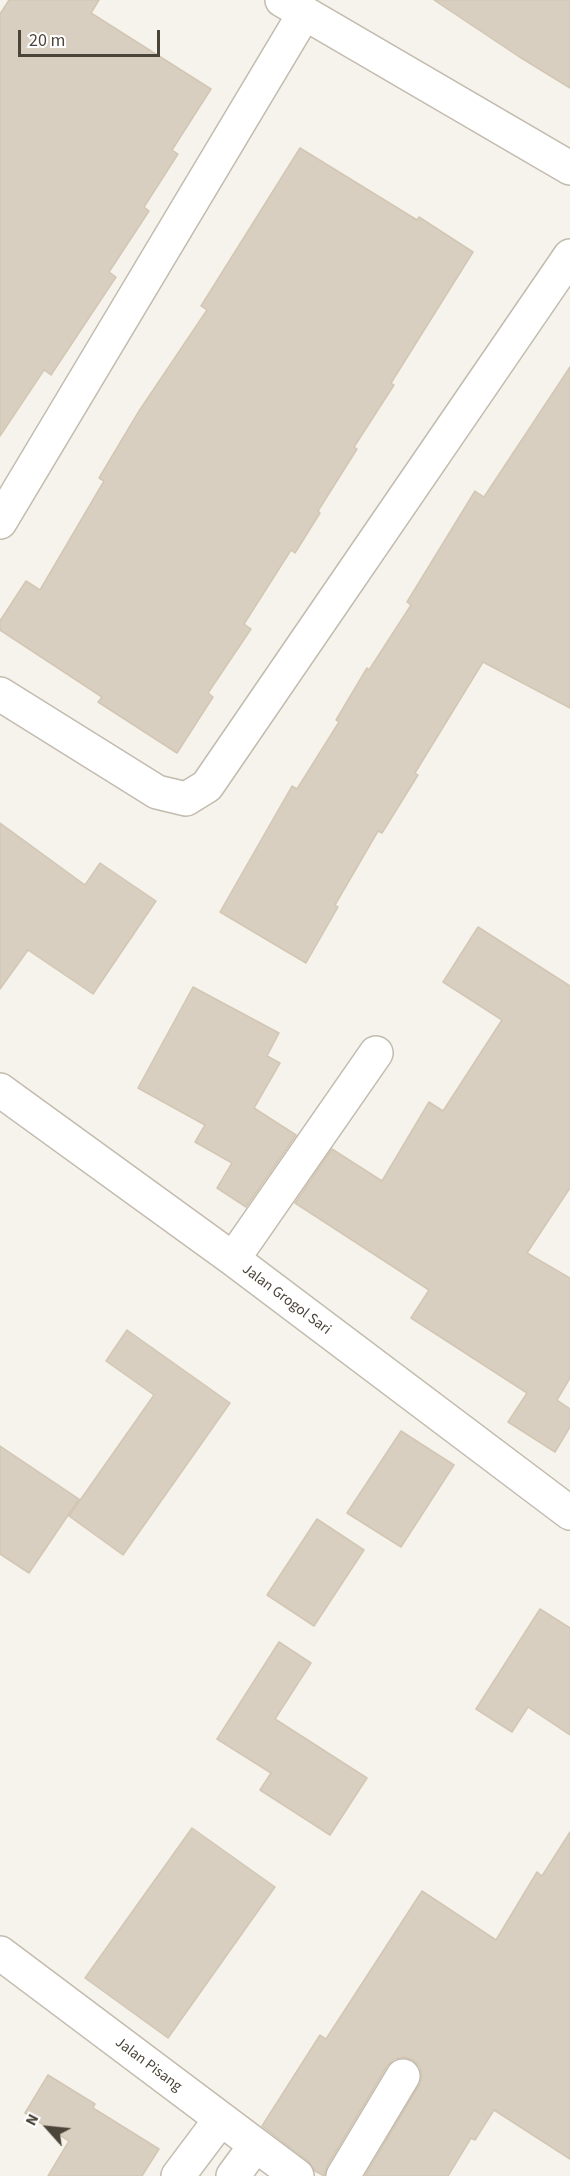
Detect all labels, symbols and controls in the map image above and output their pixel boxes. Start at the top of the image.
scale bar [21,18,164,56]
text: 20 m [29,28,65,53]
street label: Jalan Grogol Sari [238,1261,334,1339]
street label: Jalan Pisang [111,2034,185,2096]
north arrow [18,2098,78,2158]
text: N [20,2110,44,2130]

